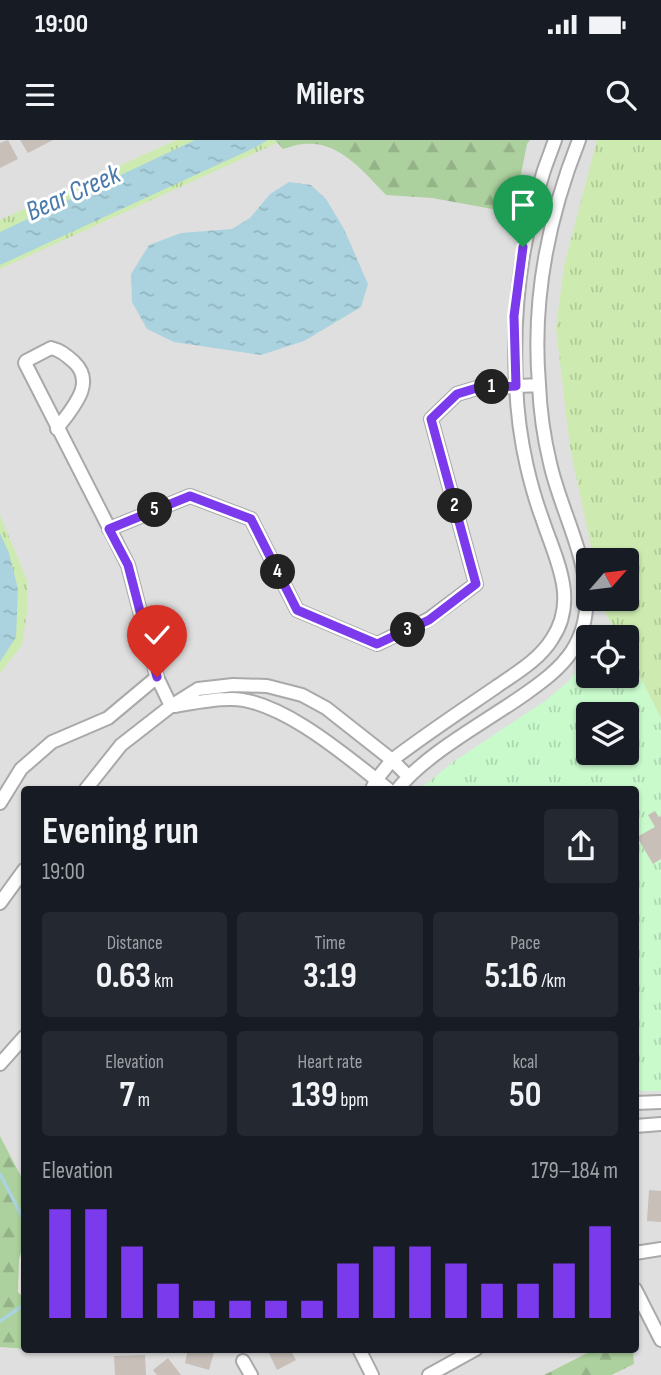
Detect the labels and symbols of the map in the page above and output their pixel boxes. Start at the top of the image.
water label: Bear Creek [21,157,127,228]
pin [493,175,553,247]
pin: 1 [475,370,510,404]
pin: 2 [438,488,472,524]
pin: 5 [138,492,172,528]
north arrow [576,548,639,611]
pin: 4 [260,554,296,590]
pin [127,605,187,677]
pin: 3 [390,612,426,648]

